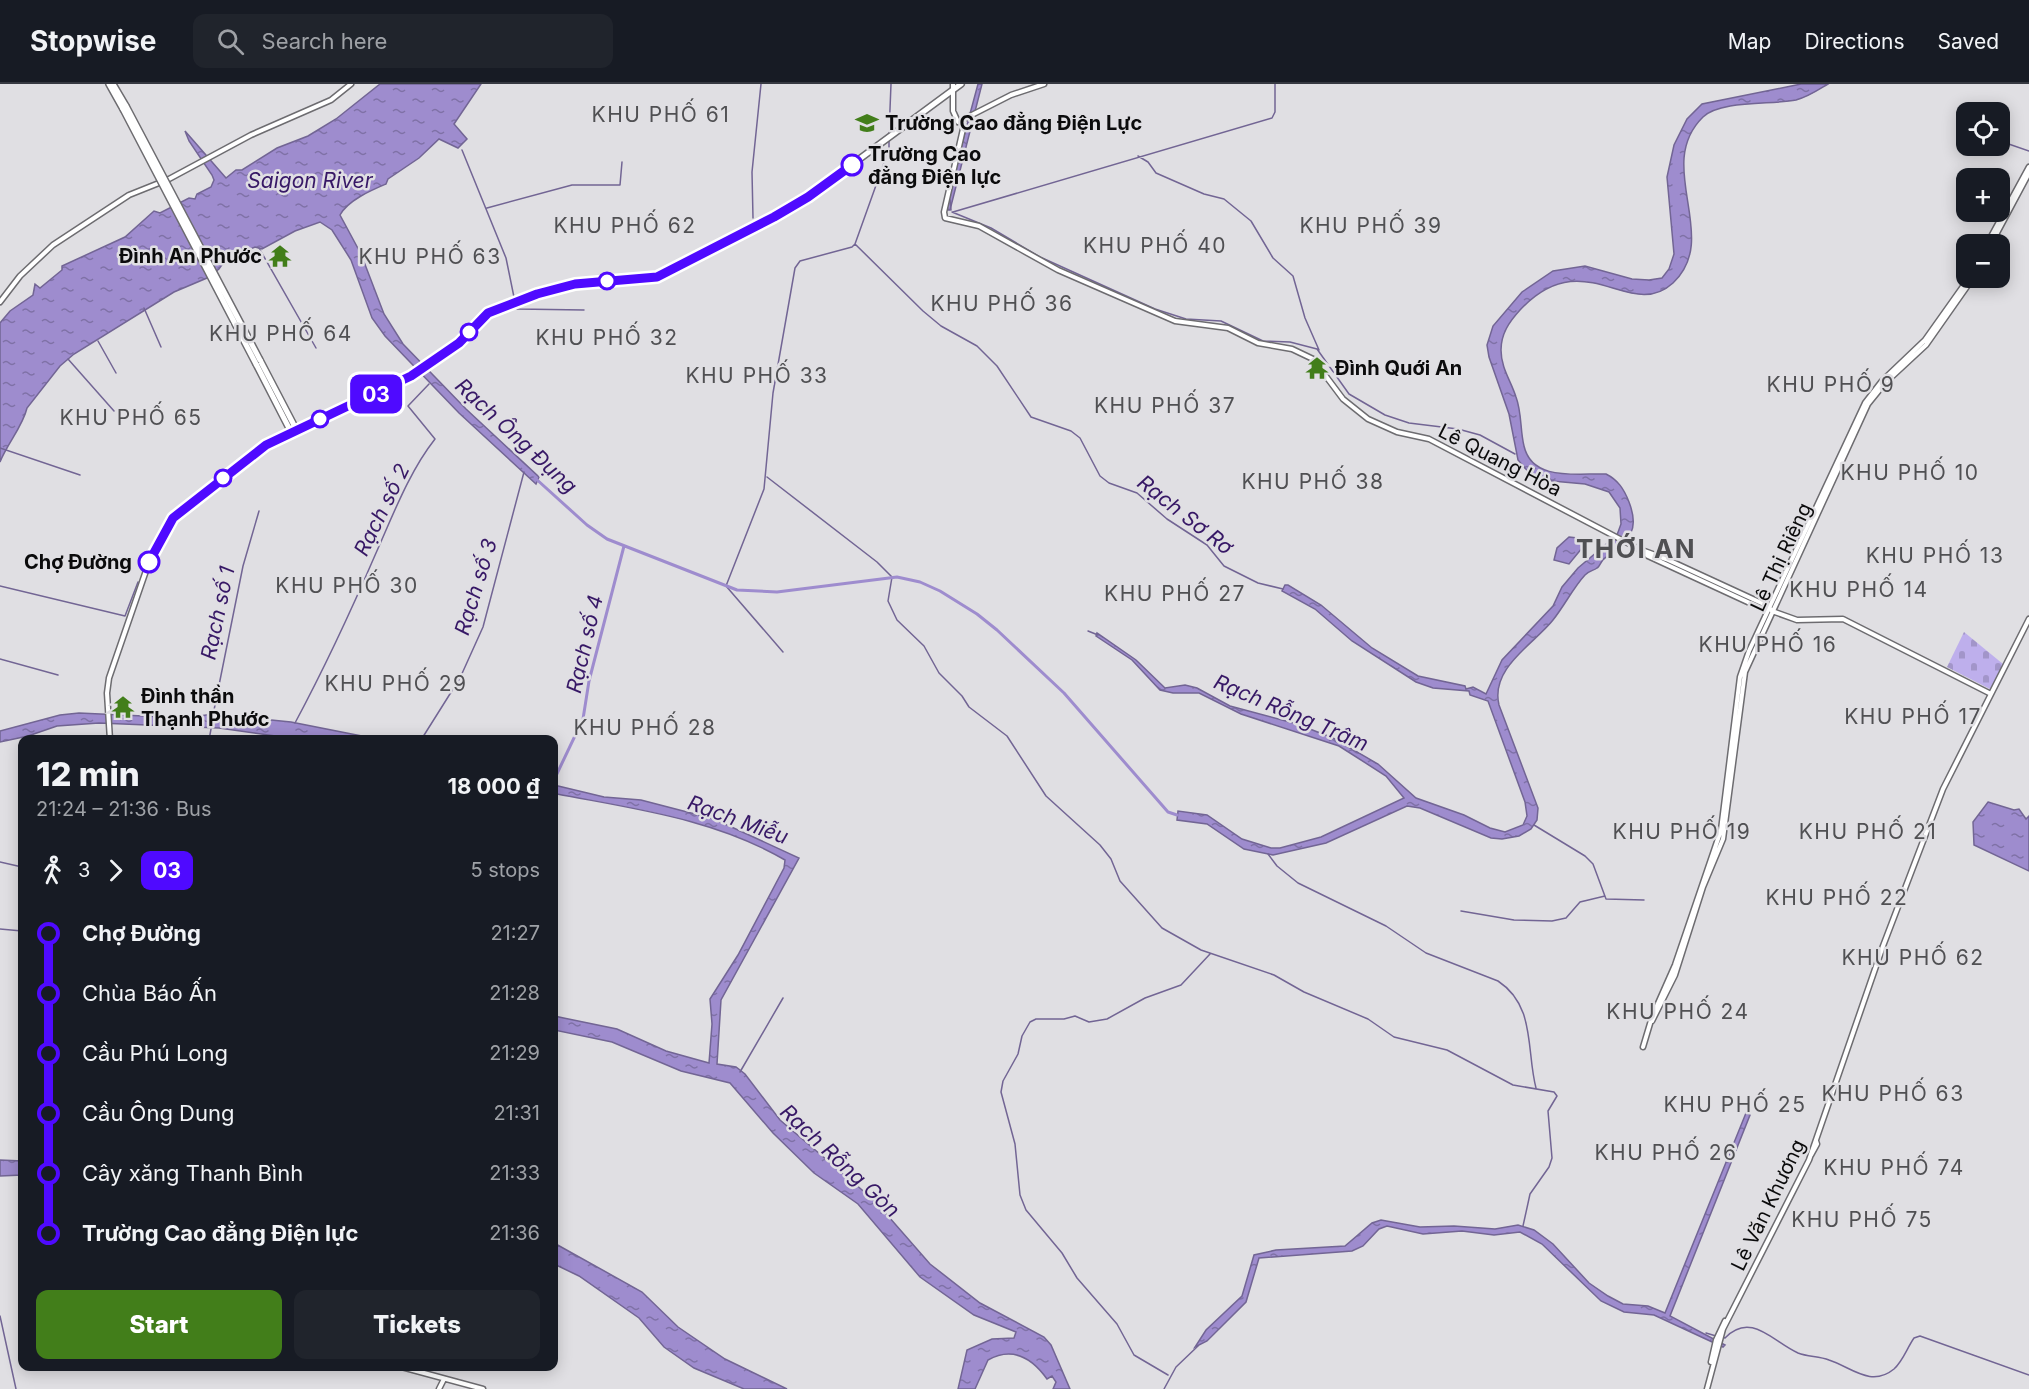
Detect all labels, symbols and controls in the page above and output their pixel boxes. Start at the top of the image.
search box [193,14,613,68]
text: Stopwise [30,24,157,58]
icon: search [214,25,247,58]
text: Search here [262,28,387,54]
text: Map [1728,29,1771,54]
text: Directions [1804,29,1905,54]
text: Saved [1938,29,1999,54]
district label: KHU PHỐ 61 [592,98,730,127]
map controls [1956,102,2010,288]
button: locate [1956,102,2010,156]
school or university icon: Trường Cao đẳng Điện Lực [854,110,880,136]
place label: Trường Cao đẳng Điện Lực [885,111,1142,135]
place label: Trường Cao đẳng Điện lực [868,142,1001,189]
marker: Trường Cao đẳng Điện lực [841,154,863,176]
water label: Saigon River [247,168,374,193]
button: + [1956,168,2010,222]
district label: KHU PHỐ 62 [553,209,697,238]
district label: KHU PHỐ 39 [1299,209,1443,238]
district label: KHU PHỐ 40 [1083,229,1227,258]
button: − [1956,234,2010,288]
district label: KHU PHỐ 63 [358,240,502,269]
temple icon: Đình An Phước [267,243,293,269]
place label: Đình An Phước [119,244,262,268]
unlabelled marker [598,272,616,290]
district label: KHU PHỐ 36 [930,287,1074,316]
district label: KHU PHỐ 64 [209,317,353,346]
district label: KHU PHỐ 32 [535,321,679,350]
unlabelled marker [460,323,478,341]
temple icon: Đình Quới An [1304,355,1330,381]
place label: Đình Quới An [1335,356,1462,380]
district label: KHU PHỐ 33 [685,359,829,388]
district label: KHU PHỐ 9 [1767,368,1895,397]
water label: Rạch Ông Đụng [450,373,582,498]
line badge: 03 [349,374,403,414]
text: 03 [362,382,390,407]
district label: KHU PHỐ 37 [1094,389,1236,418]
district label: KHU PHỐ 65 [59,401,203,430]
unlabelled marker [311,410,329,428]
street label: Lê Quang Hòa [1434,419,1566,501]
district label: KHU PHỐ 10 [1840,456,1980,485]
water label: Rạch số 2 [349,460,415,560]
district label: KHU PHỐ 38 [1241,465,1385,494]
unlabelled marker [214,469,232,487]
water label: Rạch Sơ Rơ [1133,470,1239,561]
street label: Lê Thị Riêng [1745,499,1817,615]
district label: THỚI AN [1576,533,1696,564]
water label: Rạch số 3 [449,536,502,638]
district label: KHU PHỐ 13 [1866,539,2004,568]
place label: Chợ Đường [24,550,132,574]
marker: Chợ Đường [138,551,160,573]
water label: Rạch số 1 [195,564,240,662]
district label: KHU PHỐ 30 [275,569,419,598]
district label: KHU PHỐ 14 [1789,573,1929,602]
district label: KHU PHỐ 27 [1104,577,1246,606]
water label: Rạch số 4 [561,592,608,695]
district label: KHU PHỐ 16 [1699,628,1837,657]
district label: KHU PHỐ 29 [324,667,468,696]
water label: Rạch Rỗng Trâm [1210,669,1372,756]
place label: Đình thần Thạnh Phước [141,684,270,731]
temple icon: Đình thần Thạnh Phước [110,694,136,720]
district label: KHU PHỐ 17 [1844,700,1982,729]
district label: KHU PHỐ 28 [573,711,717,740]
text: 12 min [36,754,140,794]
text: 18 000 ₫ [447,773,540,799]
water label: Rạch Miễu [684,790,792,849]
text: 21:24 – 21:36 · Bus [36,797,211,821]
district label: KHU PHỐ 19 [1613,815,1751,844]
district label: KHU PHỐ 21 [1799,815,1937,844]
icon: walk [36,854,69,887]
icon: forward [99,854,132,887]
text: 3 [78,858,90,882]
text: 03 [153,858,181,883]
text: 5 stops [471,858,540,882]
district label: KHU PHỐ 22 [1766,881,1908,910]
text: Chợ Đường [82,920,201,946]
text: 21:27 [490,921,540,945]
district label: KHU PHỐ 62 [1841,941,1985,970]
text: Chùa Báo Ấn [82,980,217,1006]
text: 21:28 [489,981,540,1005]
district label: KHU PHỐ 24 [1606,995,1750,1024]
text: Cầu Phú Long [82,1040,228,1066]
text: 21:29 [489,1041,540,1065]
district label: KHU PHỐ 63 [1821,1077,1965,1106]
district label: KHU PHỐ 25 [1664,1088,1806,1117]
water label: Rạch Rỗng Gòn [775,1099,905,1222]
text: Cầu Ông Dung [82,1100,235,1126]
text: 21:31 [493,1101,540,1125]
street label: Lê Văn Khương [1726,1135,1810,1275]
district label: KHU PHỐ 26 [1594,1136,1738,1165]
district label: KHU PHỐ 74 [1823,1151,1965,1180]
text: Cây xăng Thanh Bình [82,1160,303,1186]
text: 21:33 [489,1161,540,1185]
district label: KHU PHỐ 75 [1791,1203,1933,1232]
text: Trường Cao đẳng Điện lực [82,1220,358,1246]
text: 21:36 [489,1221,540,1245]
button: Start [36,1290,282,1359]
button: Tickets [294,1290,540,1359]

